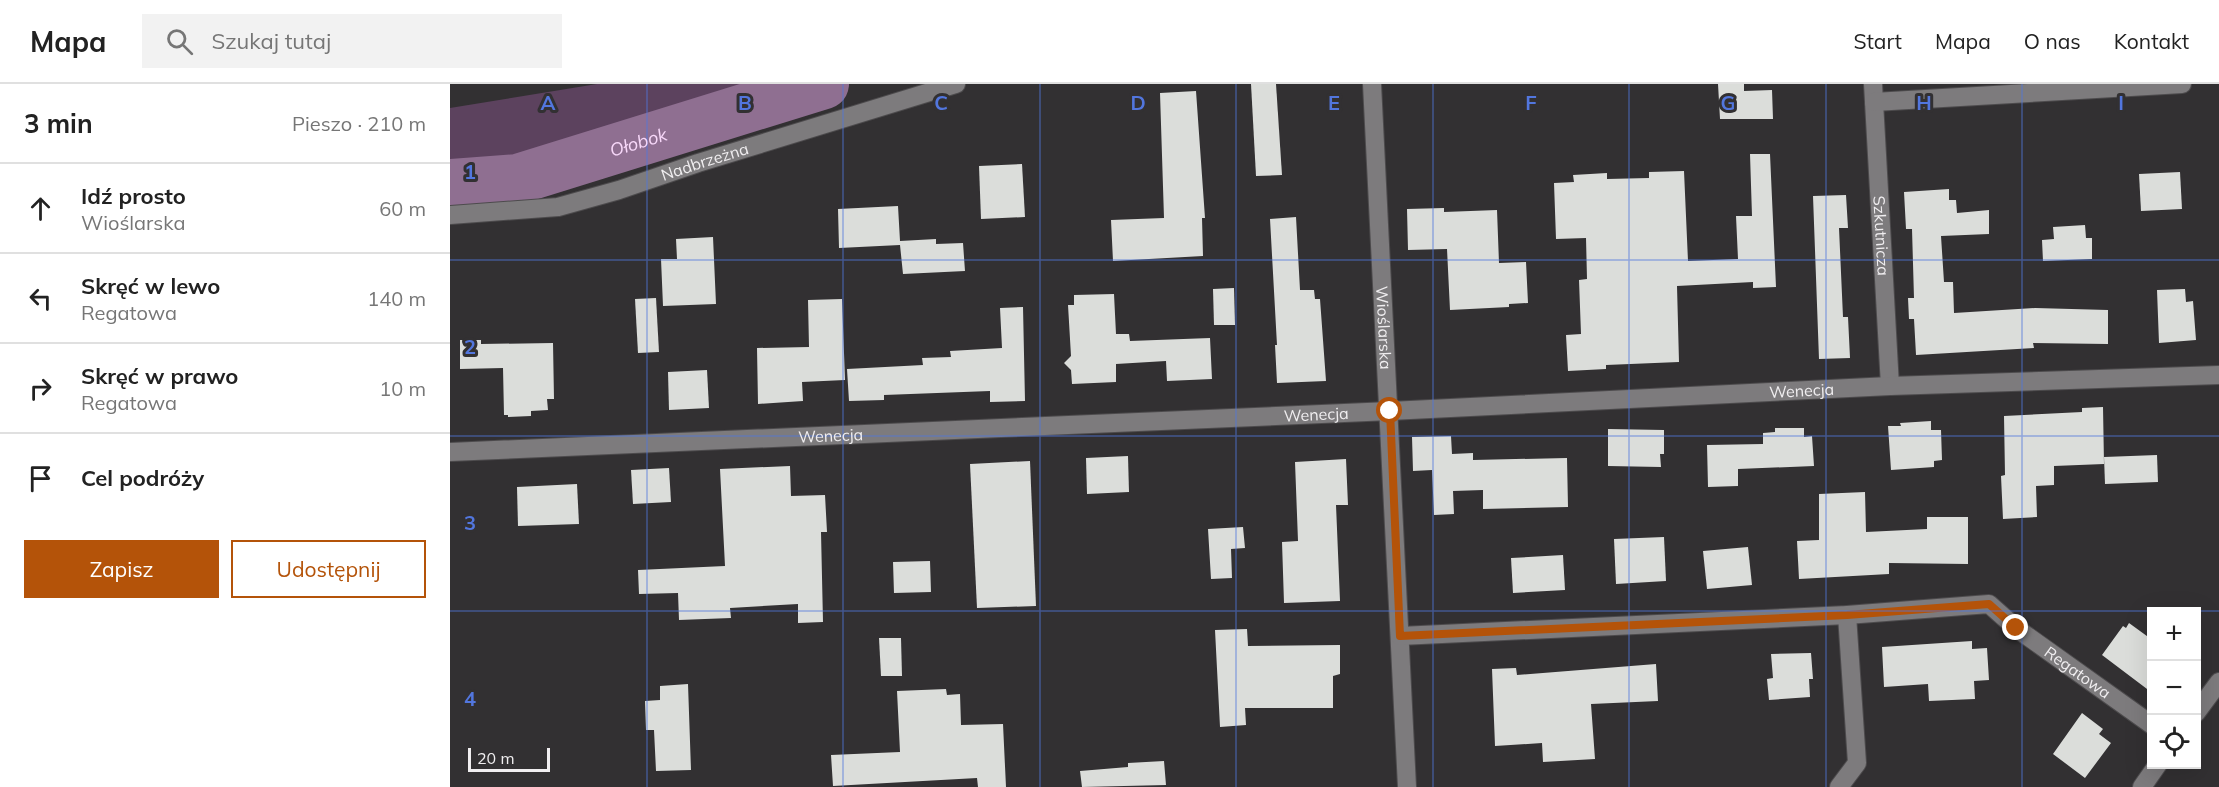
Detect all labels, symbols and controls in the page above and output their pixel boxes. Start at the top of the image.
search box [142,14,562,68]
text: Mapa [30,24,106,59]
icon: search [163,25,196,58]
text: Szukaj tutaj [211,27,331,55]
text: Start [1853,28,1902,54]
text: Mapa [1935,28,1991,54]
text: O nas [2024,28,2081,54]
text: Kontakt [2114,28,2189,54]
text: A [541,90,556,115]
text: B [738,90,752,115]
text: C [934,90,948,115]
text: D [1130,90,1146,115]
text: E [1328,90,1340,115]
text: F [1525,90,1537,115]
text: G [1721,90,1735,115]
text: H [1916,90,1932,115]
text: I [2118,90,2124,115]
text: 3 min [24,107,93,140]
text: Pieszo · 210 m [292,111,426,136]
water label: Ołobok [607,122,670,161]
street label: Nadbrzeżna [658,138,751,185]
text: 1 [464,159,476,184]
text: Idź prosto [81,182,186,210]
icon: ahead [24,192,57,225]
street label: Szkutnicza [1869,195,1894,276]
text: 60 m [379,196,426,221]
text: Wioślarska [81,210,185,235]
text: Skręć w lewo [81,272,220,300]
icon: left [24,282,57,315]
street label: Wioślarska [1372,285,1396,370]
text: 140 m [367,286,426,311]
text: Regatowa [81,300,177,325]
text: 2 [464,334,476,359]
text: Skręć w prawo [81,362,238,390]
icon: right [24,372,57,405]
text: 10 m [379,376,426,401]
street label: Wenecja [1769,379,1835,402]
text: Regatowa [81,390,177,415]
route start [1376,397,1402,423]
street label: Wenecja [1283,403,1349,426]
street label: Wenecja [798,424,864,447]
icon: arrive [24,462,57,495]
text: Cel podróży [81,464,204,492]
text: 3 [464,510,476,535]
button: Zapisz [24,540,219,598]
button: Udostępnij [231,540,426,598]
map controls [2147,607,2201,769]
button: + [2147,607,2201,661]
route end [2002,614,2028,640]
street label: Regatowa [2041,642,2115,703]
button: − [2147,661,2201,715]
text: 4 [464,686,476,711]
button: locate [2147,715,2201,769]
scale bar [468,745,550,772]
text: 20 m [477,748,514,768]

